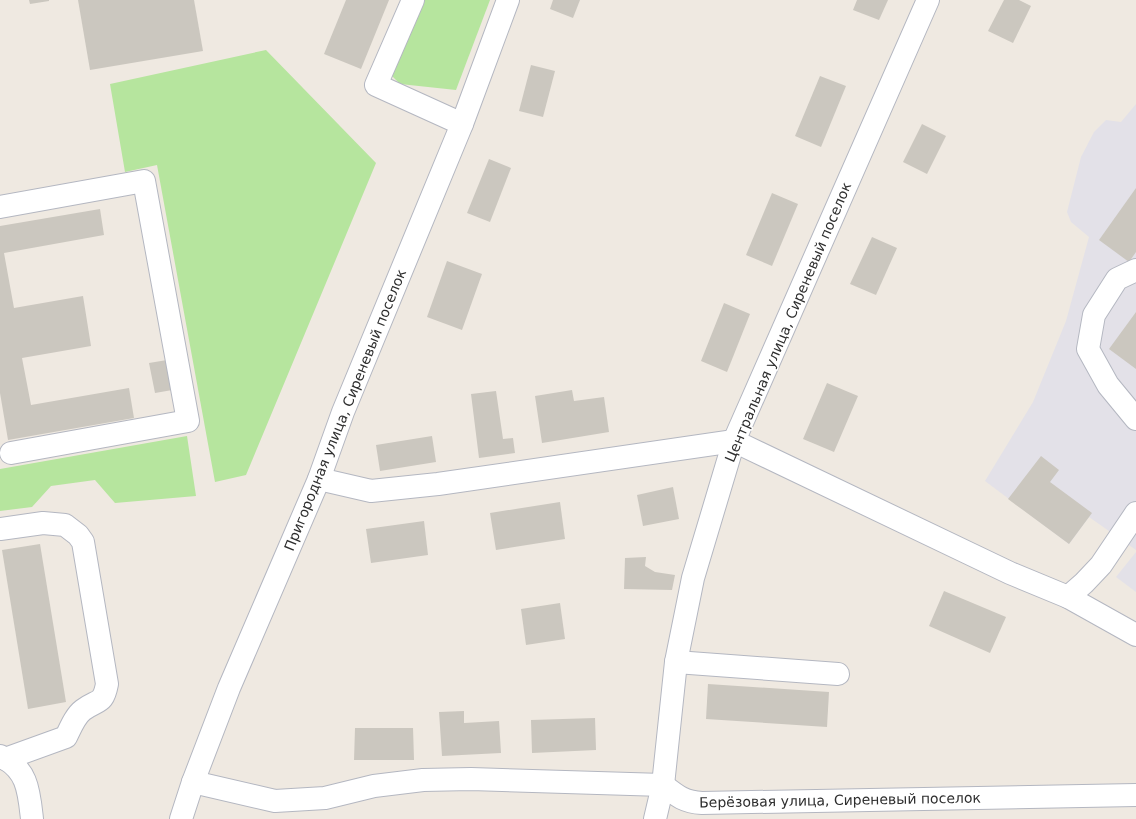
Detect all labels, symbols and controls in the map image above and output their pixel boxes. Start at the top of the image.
street label: Центральная улица, Сиреневый поселок [722,180,854,464]
street label: Пригородная улица, Сиреневый поселок [281,267,409,553]
street label: Берёзовая улица, Сиреневый поселок [699,790,981,810]

